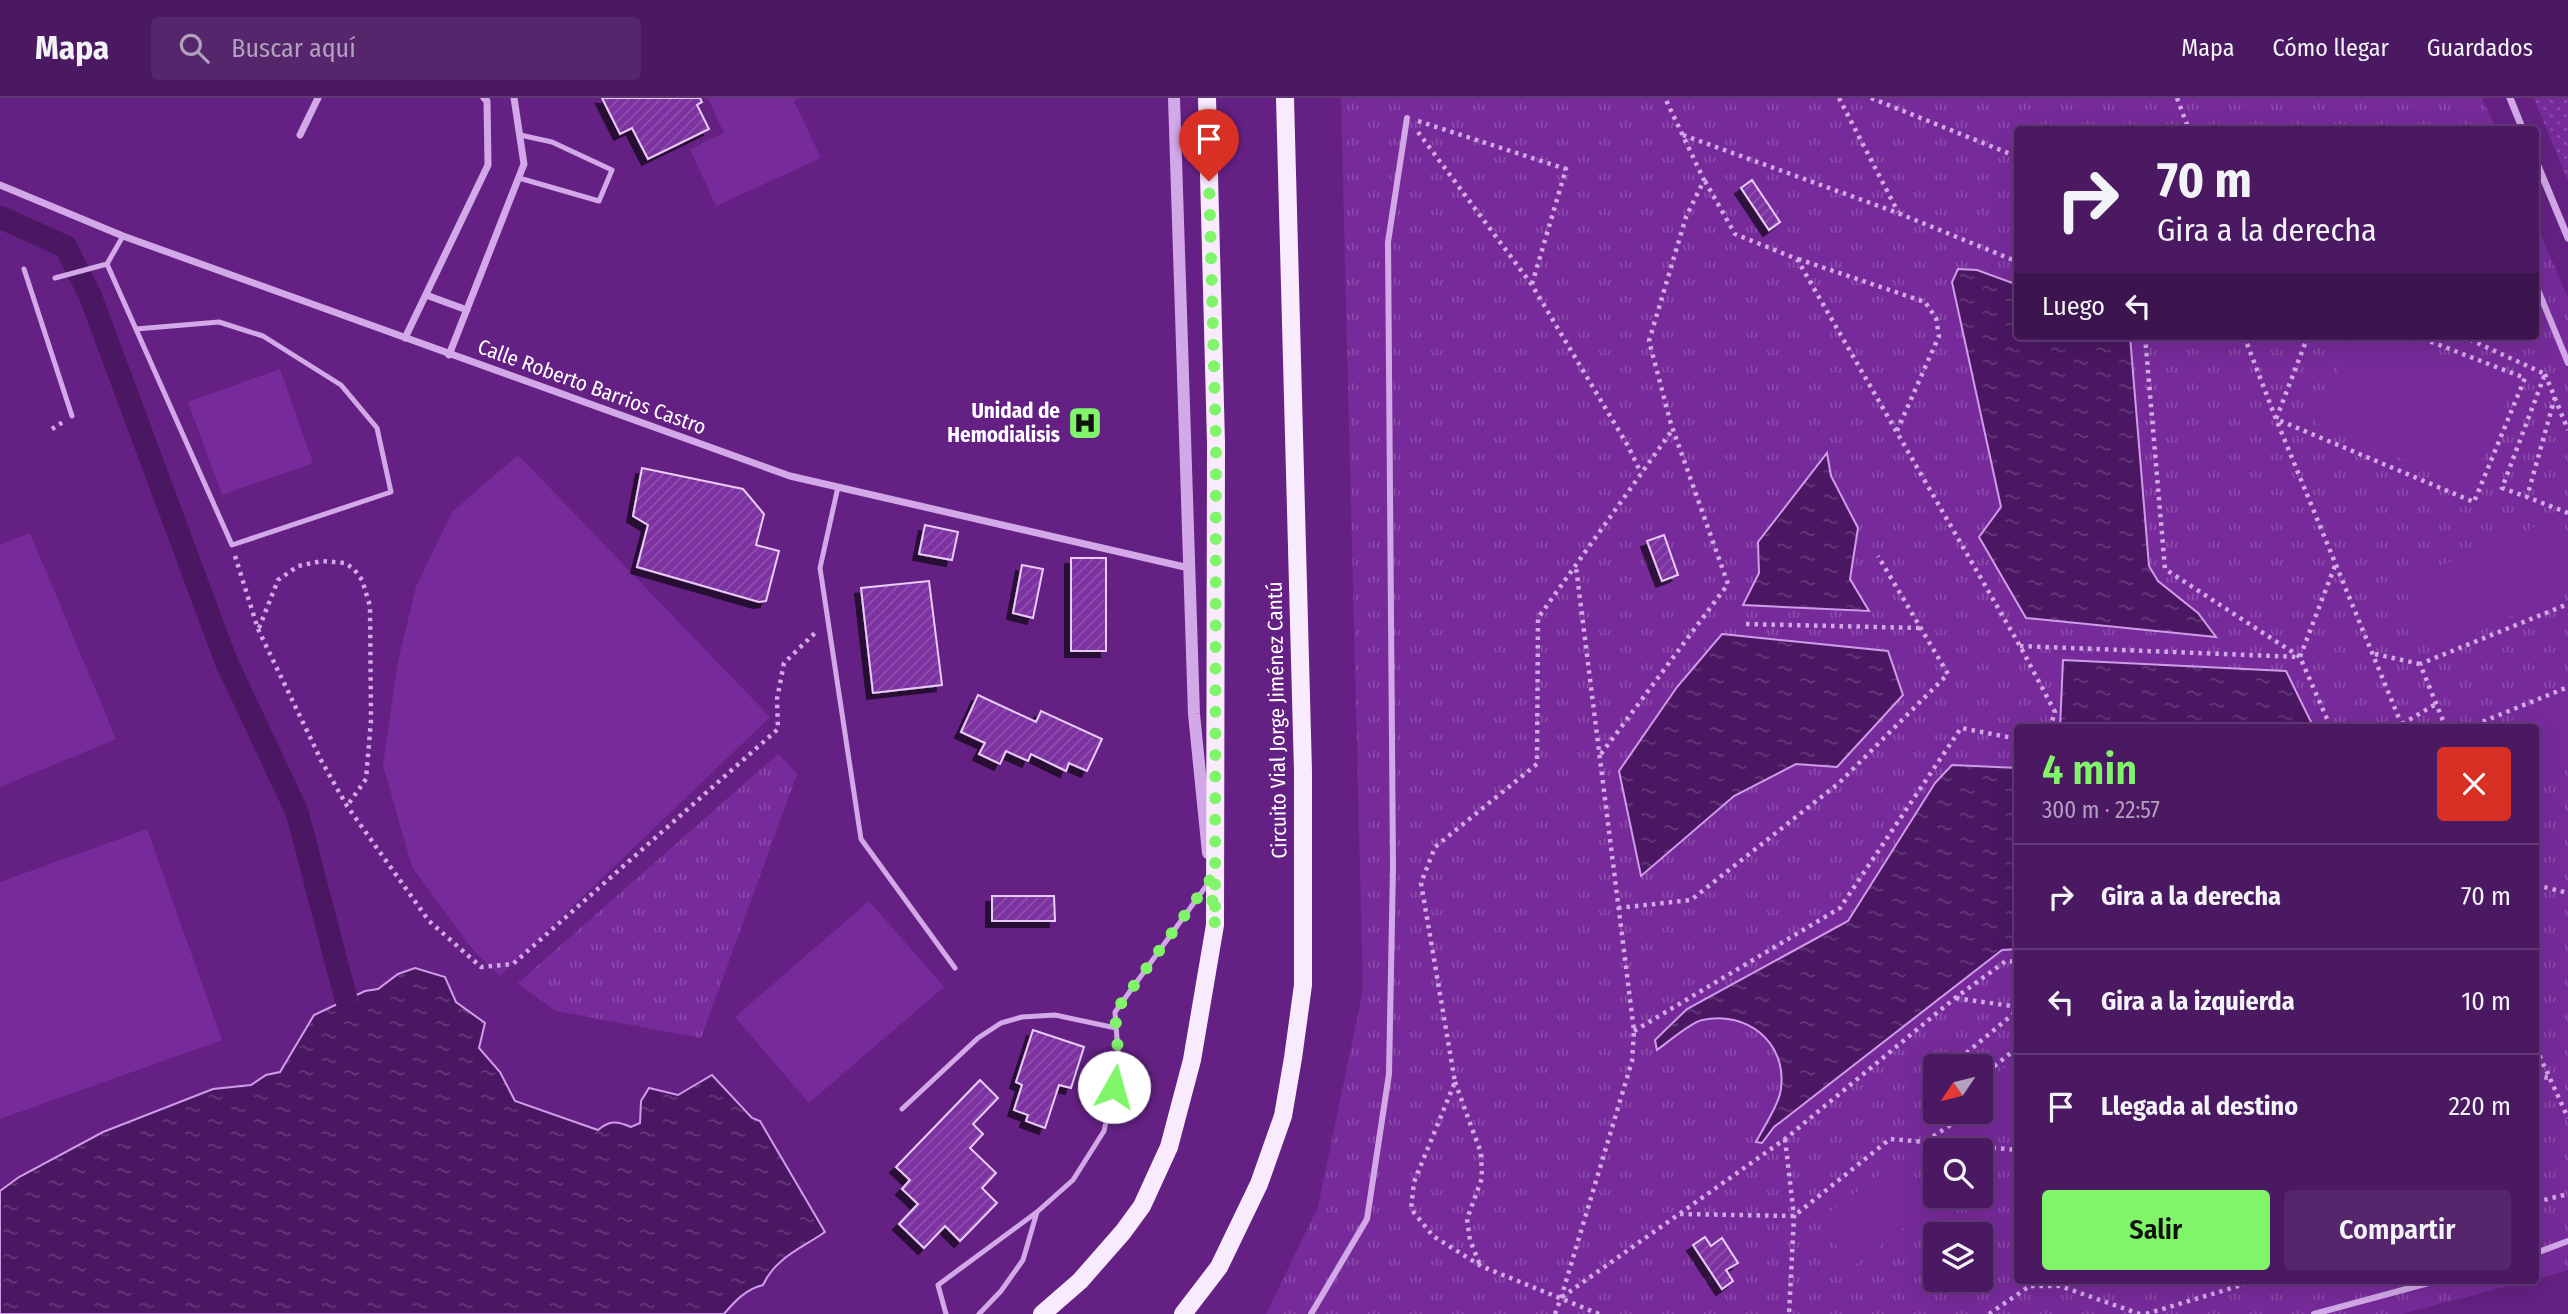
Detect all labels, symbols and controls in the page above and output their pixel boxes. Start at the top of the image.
search box [151,17,641,80]
text: Mapa [35,28,109,68]
icon: search [175,29,213,67]
text: Buscar aquí [231,33,356,64]
text: Mapa [2181,34,2234,62]
text: Cómo llegar [2272,34,2389,62]
text: Guardados [2427,34,2533,62]
pin [1179,109,1239,181]
icon: arrive [1190,120,1228,158]
text: 70 m [2157,151,2252,210]
icon: right [2042,154,2133,245]
text: Gira a la derecha [2157,211,2377,249]
icon: left [2119,287,2157,325]
text: Luego [2042,291,2105,322]
street label: Calle Roberto Barrios Castro [474,334,710,440]
place label: Unidad de Hemodialisis [947,398,1060,448]
hospital icon: Unidad de Hemodialisis [1066,404,1104,442]
street label: Circuito Vial Jorge Jiménez Cantú [1262,581,1292,859]
text: 4 min [2042,745,2137,795]
button: close [2437,747,2511,821]
text: 300 m · 22:57 [2042,796,2160,824]
icon: right [2042,878,2080,916]
text: Gira a la derecha [2101,881,2281,912]
text: 70 m [2461,881,2511,912]
icon: left [2042,983,2080,1021]
text: Gira a la izquierda [2101,986,2295,1017]
text: 10 m [2461,986,2511,1017]
position arrow [1077,1050,1151,1124]
north arrow [1923,1054,1993,1124]
map controls [1923,1054,1993,1292]
icon: arrive [2042,1088,2080,1126]
text: Llegada al destino [2101,1091,2298,1122]
text: 220 m [2448,1091,2511,1122]
button: search [1923,1138,1993,1208]
button: Salir [2042,1190,2270,1270]
button: Compartir [2284,1190,2511,1270]
button: layers [1923,1222,1993,1292]

